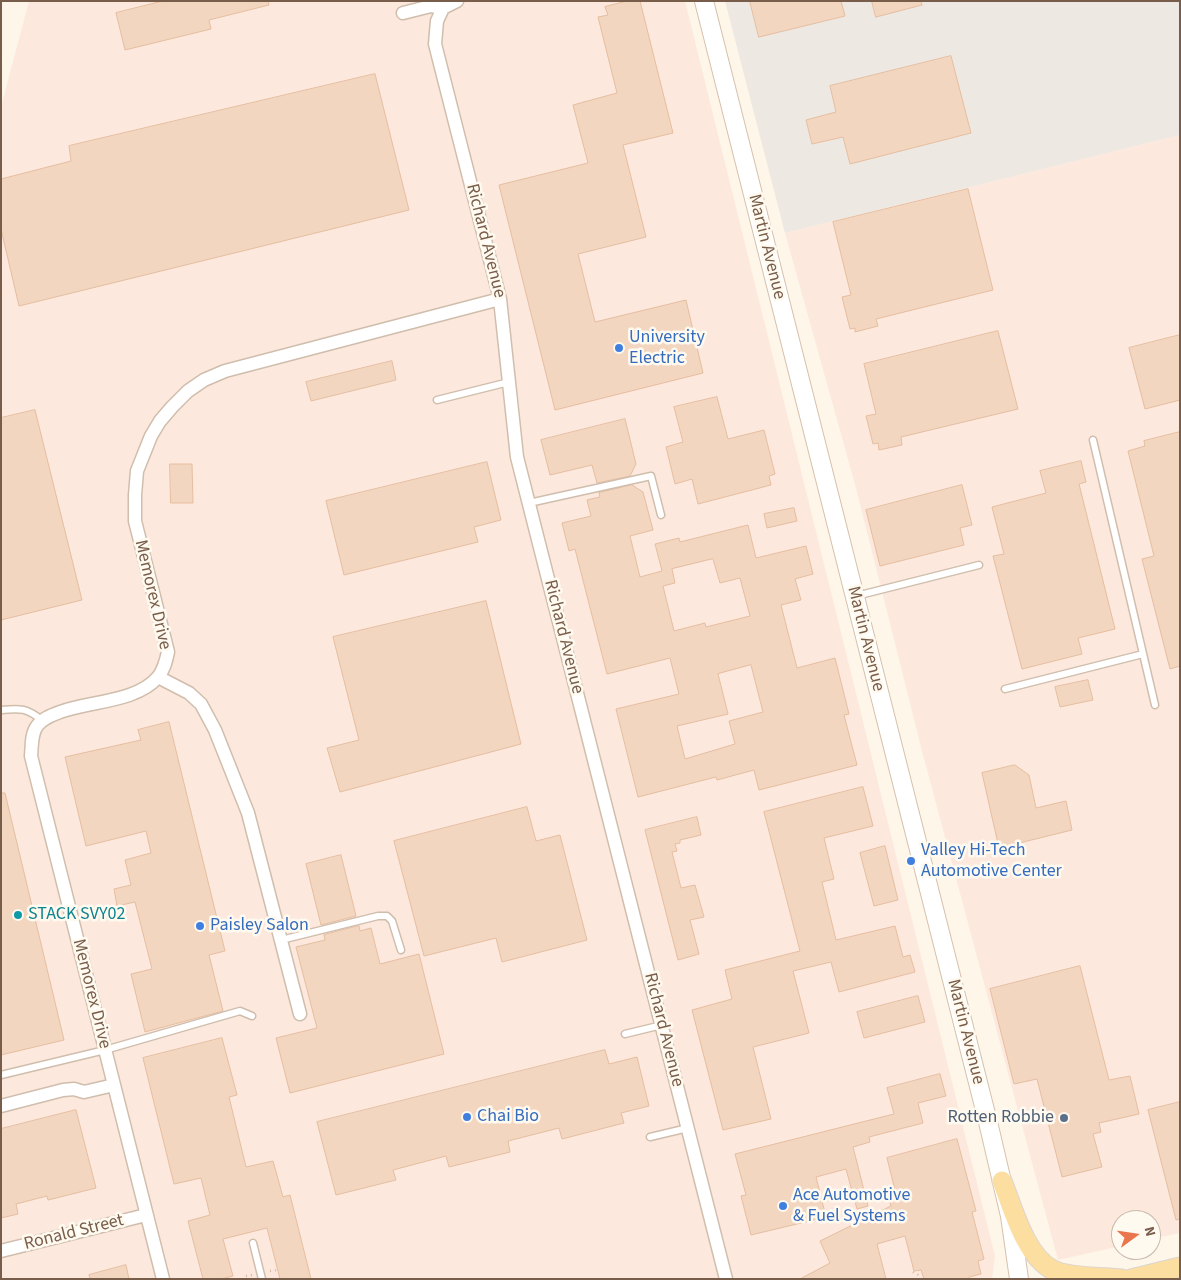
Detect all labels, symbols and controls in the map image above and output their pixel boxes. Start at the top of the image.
street label: Richard Avenue [460,182,510,300]
street label: Martin Avenue [742,192,790,302]
place label: University Electric [629,327,705,369]
marker: University Electric [613,342,625,354]
street label: Memorex Drive [129,538,175,652]
street label: Richard Avenue [538,578,588,696]
street label: Martin Avenue [841,584,889,694]
place label: Valley Hi-Tech Automotive Center [921,840,1062,882]
marker: Valley Hi-Tech Automotive Center [905,855,917,867]
place label: STACK SVY02 [28,904,125,926]
marker: STACK SVY02 [12,909,24,921]
place label: Paisley Salon [210,915,309,937]
marker: Paisley Salon [194,920,206,932]
street label: Memorex Drive [67,937,115,1051]
street label: Richard Avenue [638,971,688,1089]
street label: Martin Avenue [941,977,989,1087]
place label: Chai Bio [477,1106,539,1128]
place label: Rotten Robbie [947,1107,1054,1129]
marker: Chai Bio [461,1111,473,1123]
marker: Rotten Robbie [1058,1112,1070,1124]
place label: Ace Automotive & Fuel Systems [793,1185,910,1228]
marker: Ace Automotive & Fuel Systems [777,1200,789,1212]
street label: Ronald Street [22,1210,126,1256]
north arrow [1111,1210,1161,1260]
text: N [1139,1225,1160,1239]

